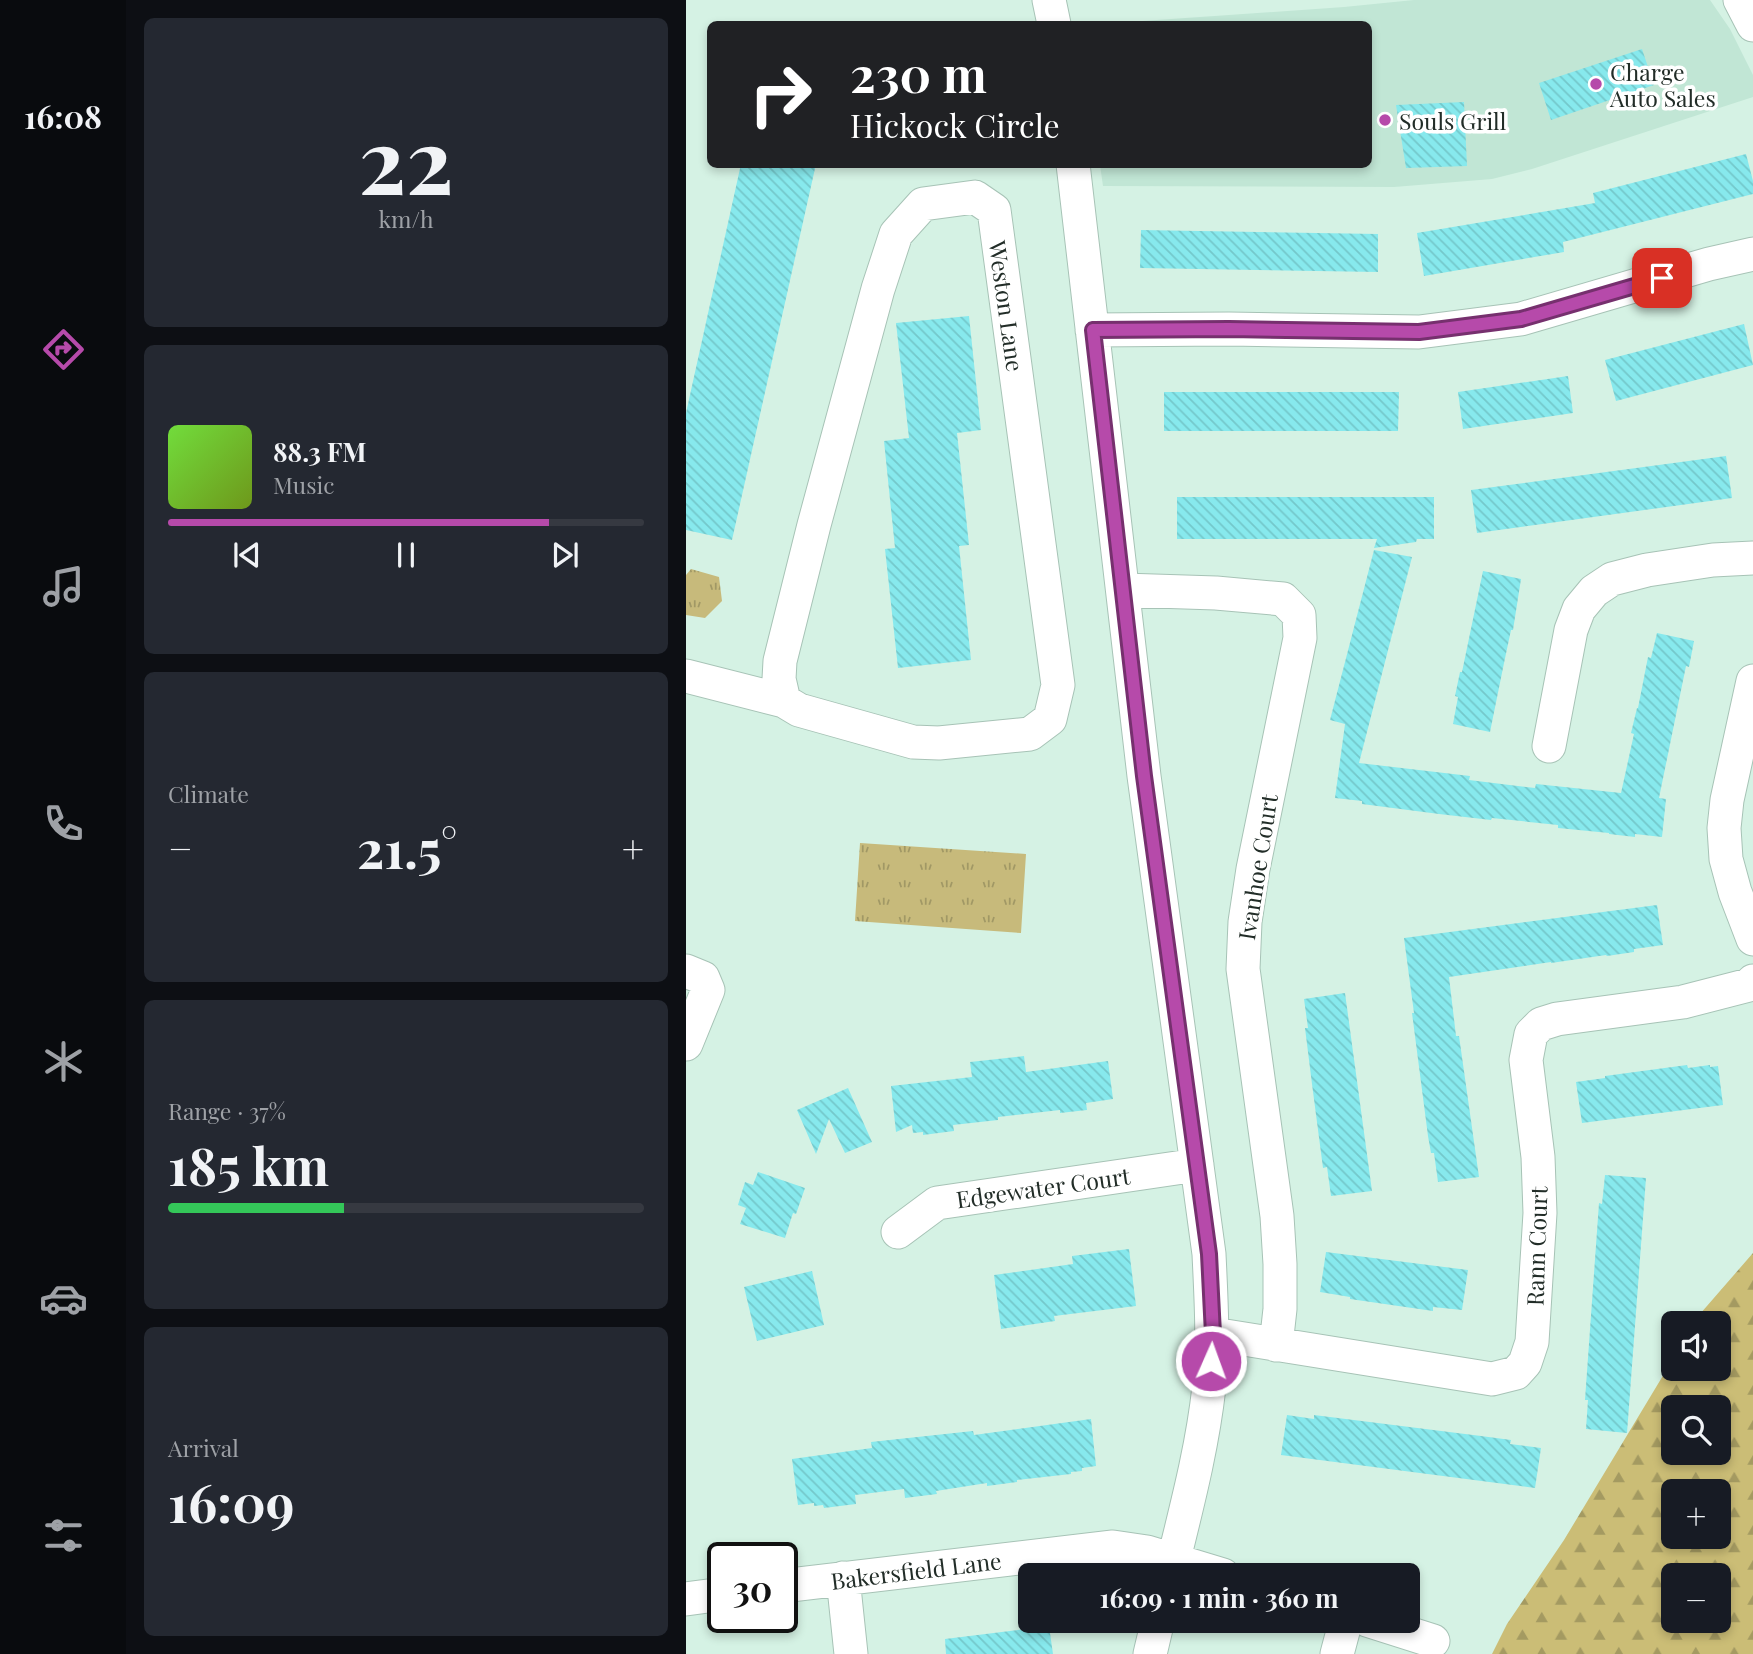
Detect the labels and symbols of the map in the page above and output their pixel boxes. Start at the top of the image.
place label: Charge Auto Sales [1609,56,1716,113]
marker: Charge Auto Sales [1588,76,1604,92]
place label: Souls Grill [1399,105,1507,136]
marker: Souls Grill [1377,112,1393,128]
street label: Weston Lane [982,238,1032,373]
pin [1632,248,1692,308]
street label: Ivanhoe Court [1230,791,1284,942]
street label: Edgewater Court [954,1159,1133,1215]
street label: Rann Court [1518,1185,1554,1306]
position arrow [1174,1324,1248,1398]
speed limit sign: 30 [707,1542,798,1633]
street label: Bakersfield Lane [829,1544,1003,1596]

